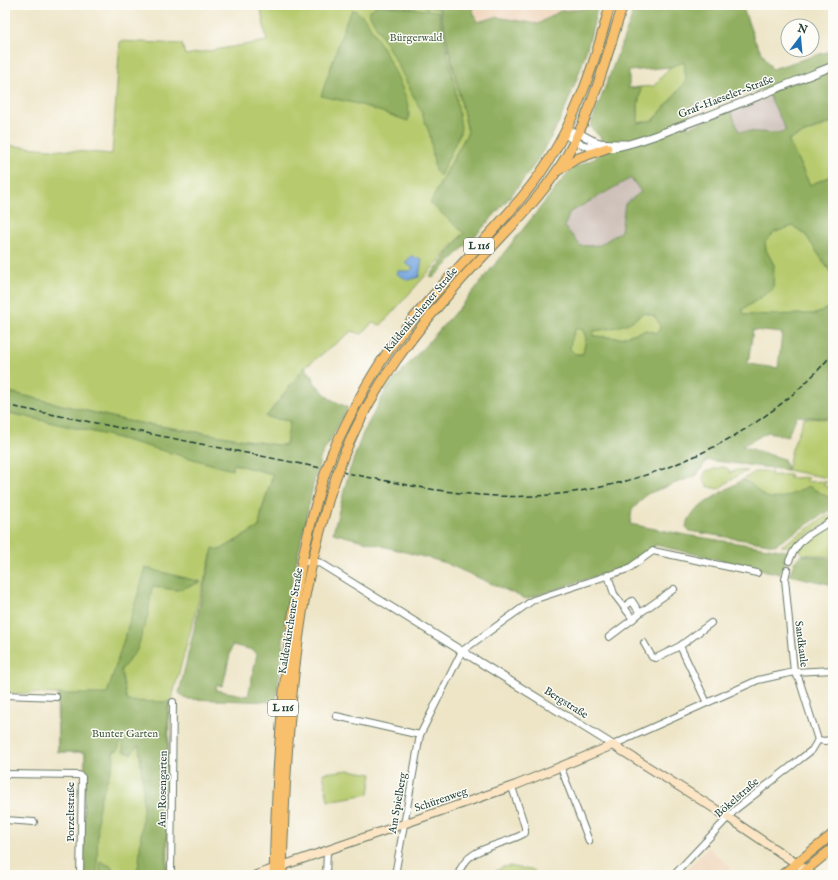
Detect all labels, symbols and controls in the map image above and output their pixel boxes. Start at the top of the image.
north arrow [780,18,820,58]
text: N [795,21,809,38]
park label: Bürgerwald [390,31,443,45]
street label: Graf-Haeseler-Straße [676,72,776,122]
road number: L 116 [464,238,494,254]
street label: Kaldenkirchener Straße [381,264,461,356]
street label: Kaldenkirchener Straße [276,567,306,675]
street label: Sandkaule [791,620,811,668]
street label: Bergstraße [541,684,591,722]
road number: L 116 [268,700,298,716]
park label: Bunter Garten [92,727,158,741]
street label: Am Rosengarten [155,750,171,829]
street label: Am Spielberg [386,770,410,836]
street label: Bökelstraße [712,775,762,821]
street label: Porzeltstraße [64,782,78,842]
street label: Schürenweg [413,784,470,816]

